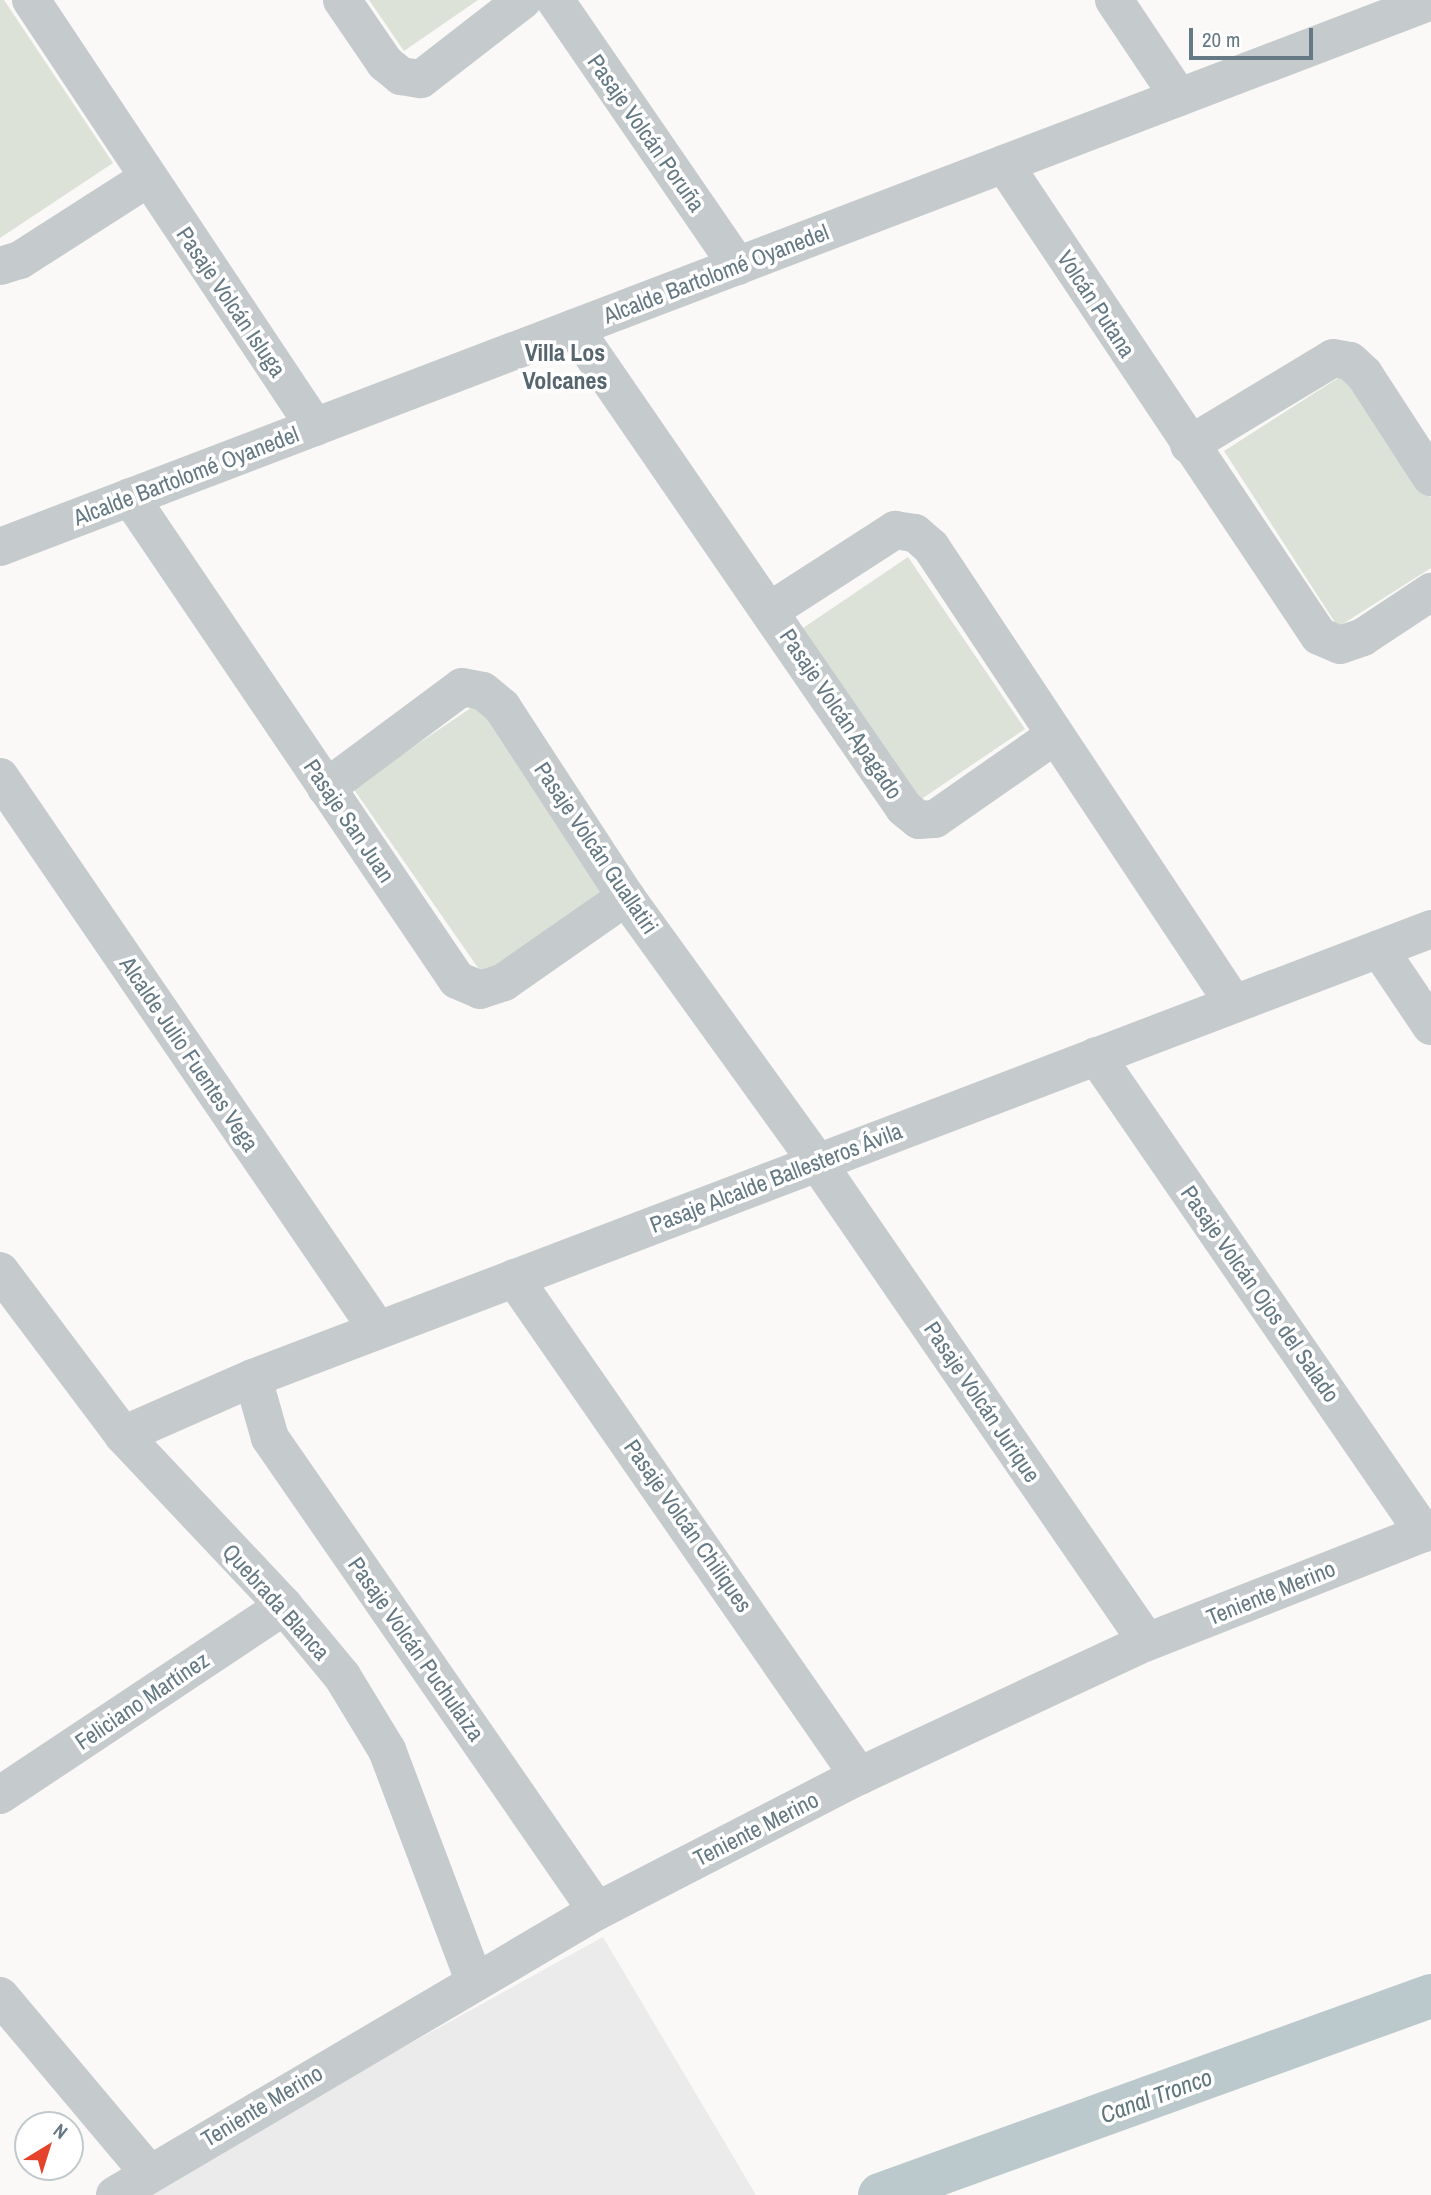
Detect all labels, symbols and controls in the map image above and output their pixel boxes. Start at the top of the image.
scale bar [1193,14,1317,58]
text: 20 m [1202,25,1240,54]
street label: Pasaje Volcán Poruña [581,49,711,217]
street label: Alcalde Bartolomé Oyanedel [599,218,833,330]
street label: Pasaje Volcán Isluga [171,222,291,382]
street label: Volcán Putana [1051,245,1141,363]
district label: Villa Los Volcanes [523,339,607,395]
street label: Alcalde Bartolomé Oyanedel [69,420,303,532]
street label: Pasaje Volcán Apagado [774,623,908,805]
street label: Pasaje San Juan [298,754,400,888]
street label: Pasaje Volcán Guallatiri [528,757,664,939]
street label: Alcalde Julio Fuentes Vega [114,952,264,1156]
street label: Pasaje Alcalde Ballesteros Ávila [645,1117,907,1239]
street label: Pasaje Volcán Ojos del Salado [1175,1180,1345,1408]
street label: Pasaje Volcán Jurique [918,1316,1046,1488]
street label: Pasaje Volcán Chiliques [618,1434,758,1618]
street label: Quebrada Blanca [217,1538,335,1666]
street label: Pasaje Volcán Puchulaiza [342,1552,490,1746]
street label: Teniente Merino [1203,1555,1339,1631]
street label: Feliciano Martínez [70,1646,214,1756]
street label: Teniente Merino [689,1786,823,1872]
street label: Teniente Merino [196,2059,328,2153]
water label: Canal Tronco [1096,2062,1216,2130]
north arrow [14,2111,84,2181]
text: N [48,2117,73,2145]

